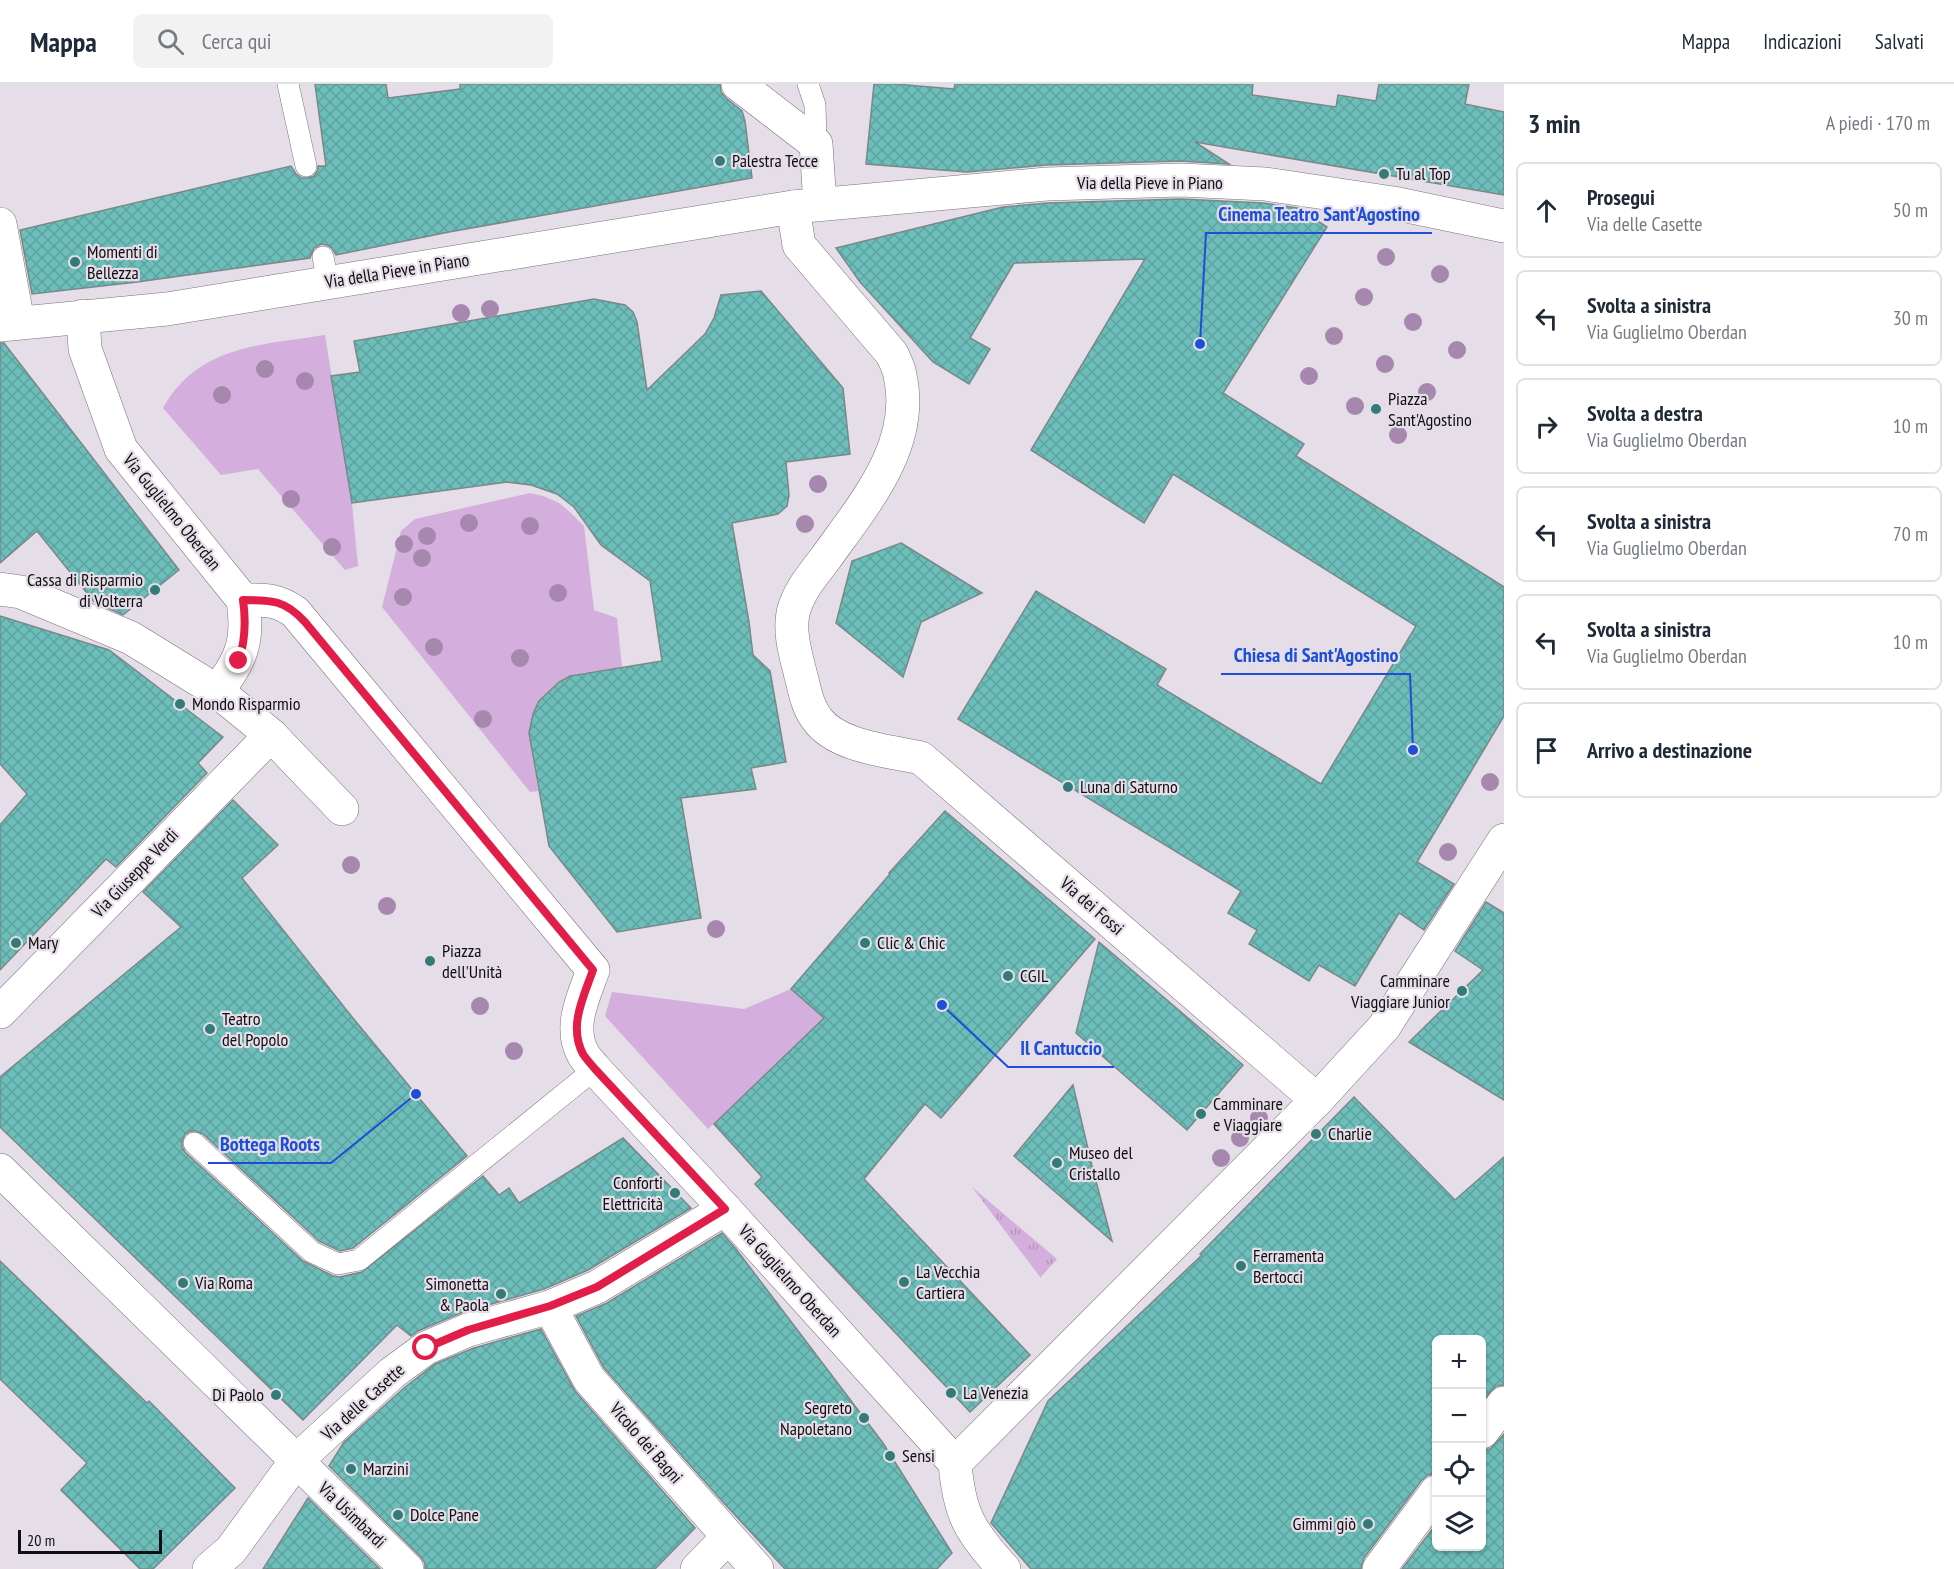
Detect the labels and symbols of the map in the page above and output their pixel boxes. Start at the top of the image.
place label: Palestra Tecce [732,149,818,172]
marker: Palestra Tecce [713,154,727,168]
place label: Tu al Top [1396,162,1451,185]
marker: Tu al Top [1377,167,1391,181]
street label: Via della Pieve in Piano [1076,171,1223,194]
callout: Cinema Teatro Sant'Agostino [1206,195,1432,233]
text: Cinema Teatro Sant'Agostino [1218,201,1420,227]
place label: Momenti di Bellezza [87,240,158,284]
street label: Via della Pieve in Piano [322,248,471,293]
marker: Momenti di Bellezza [68,255,82,269]
place label: Piazza Sant'Agostino [1388,387,1472,431]
marker: Piazza Sant'Agostino [1369,402,1383,416]
street label: Via Guglielmo Oberdan [118,448,227,575]
place label: Cassa di Risparmio di Volterra [27,568,143,612]
marker: Cassa di Risparmio di Volterra [148,583,162,597]
callout: Chiesa di Sant'Agostino [1221,636,1410,674]
text: Chiesa di Sant'Agostino [1234,642,1398,668]
route end [225,647,251,673]
place label: Mondo Risparmio [192,692,301,715]
marker: Mondo Risparmio [173,697,187,711]
place label: Luna di Saturno [1080,775,1178,798]
marker: Luna di Saturno [1061,780,1075,794]
street label: Via Giuseppe Verdi [86,823,183,923]
street label: Via dei Fossi [1055,871,1129,940]
place label: Mary [28,931,59,954]
place label: Clic & Chic [877,931,946,954]
marker: Mary [9,936,23,950]
marker: Clic & Chic [858,936,872,950]
place label: Piazza dell'Unità [442,939,502,983]
marker: Piazza dell'Unità [423,954,437,968]
place label: CGIL [1020,964,1049,987]
marker: CGIL [1001,969,1015,983]
place label: Camminare Viaggiare Junior [1350,969,1450,1013]
marker: Camminare Viaggiare Junior [1455,984,1469,998]
place label: Teatro del Popolo [222,1007,288,1051]
marker: Teatro del Popolo [203,1022,217,1036]
callout: Il Cantuccio [1008,1029,1114,1067]
text: Il Cantuccio [1020,1035,1102,1061]
place label: Camminare e Viaggiare [1213,1092,1283,1136]
marker: Camminare e Viaggiare [1194,1107,1208,1121]
place label: Charlie [1328,1122,1372,1145]
callout: Bottega Roots [208,1125,331,1163]
marker: Charlie [1309,1127,1323,1141]
text: Bottega Roots [220,1131,320,1157]
place label: Museo del Cristallo [1069,1141,1133,1185]
marker: Museo del Cristallo [1050,1156,1064,1170]
place label: Conforti Elettricità [602,1171,663,1215]
marker: Conforti Elettricità [668,1186,682,1200]
street label: Via Guglielmo Oberdan [733,1219,847,1342]
place label: Ferramenta Bertocci [1253,1244,1324,1288]
marker: Ferramenta Bertocci [1234,1259,1248,1273]
place label: La Vecchia Cartiera [916,1260,980,1304]
place label: Via Roma [194,1271,253,1294]
place label: Simonetta & Paola [425,1272,489,1316]
marker: La Vecchia Cartiera [897,1275,911,1289]
marker: Via Roma [176,1276,190,1290]
marker: Simonetta & Paola [494,1287,508,1301]
route start [412,1334,438,1360]
street label: Via delle Casette [316,1358,409,1446]
place label: La Venezia [963,1381,1028,1404]
place label: Di Paolo [212,1383,264,1406]
marker: La Venezia [944,1386,958,1400]
marker: Di Paolo [269,1388,283,1402]
place label: Segreto Napoletano [780,1396,852,1440]
street label: Vicolo dei Bagni [604,1397,688,1488]
marker: Segreto Napoletano [857,1411,871,1425]
place label: Sensi [902,1444,935,1467]
marker: Sensi [883,1449,897,1463]
place label: Marzini [363,1457,409,1480]
marker: Marzini [344,1462,358,1476]
street label: Via Usimbardi [313,1476,391,1553]
place label: Dolce Pane [410,1503,479,1526]
marker: Dolce Pane [391,1508,405,1522]
place label: Gimmi giò [1293,1512,1356,1535]
marker: Gimmi giò [1361,1517,1375,1531]
scale bar [18,1527,162,1554]

